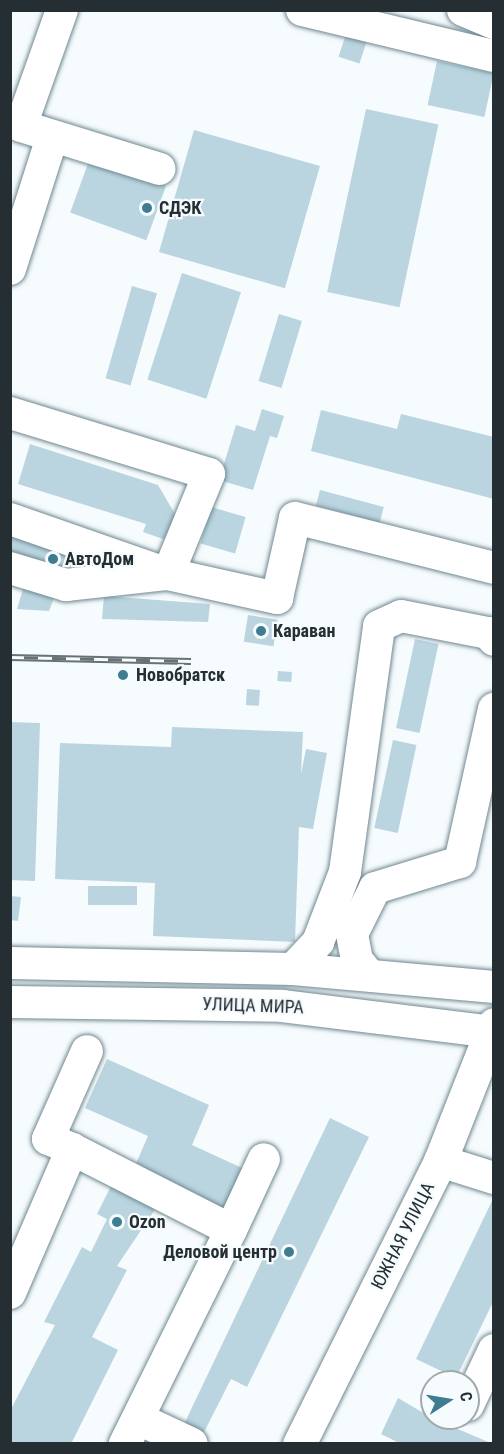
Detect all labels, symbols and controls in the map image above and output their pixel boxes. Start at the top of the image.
place label: СДЭК [159,197,201,219]
marker: СДЭК [140,201,154,215]
place label: АвтоДом [65,548,134,570]
marker: АвтоДом [46,552,60,566]
place label: Караван [273,620,335,642]
marker: Караван [254,624,268,638]
place label: Новобратск [136,664,225,686]
marker: Новобратск [114,666,132,684]
street label: УЛИЦА МИРА [202,993,304,1019]
street label: ЮЖНАЯ УЛИЦА [367,1179,439,1293]
place label: Ozon [129,1211,166,1233]
marker: Ozon [110,1215,124,1229]
place label: Деловой центр [163,1241,277,1263]
marker: Деловой центр [282,1245,296,1259]
north arrow [420,1370,480,1430]
text: С [456,1390,476,1403]

